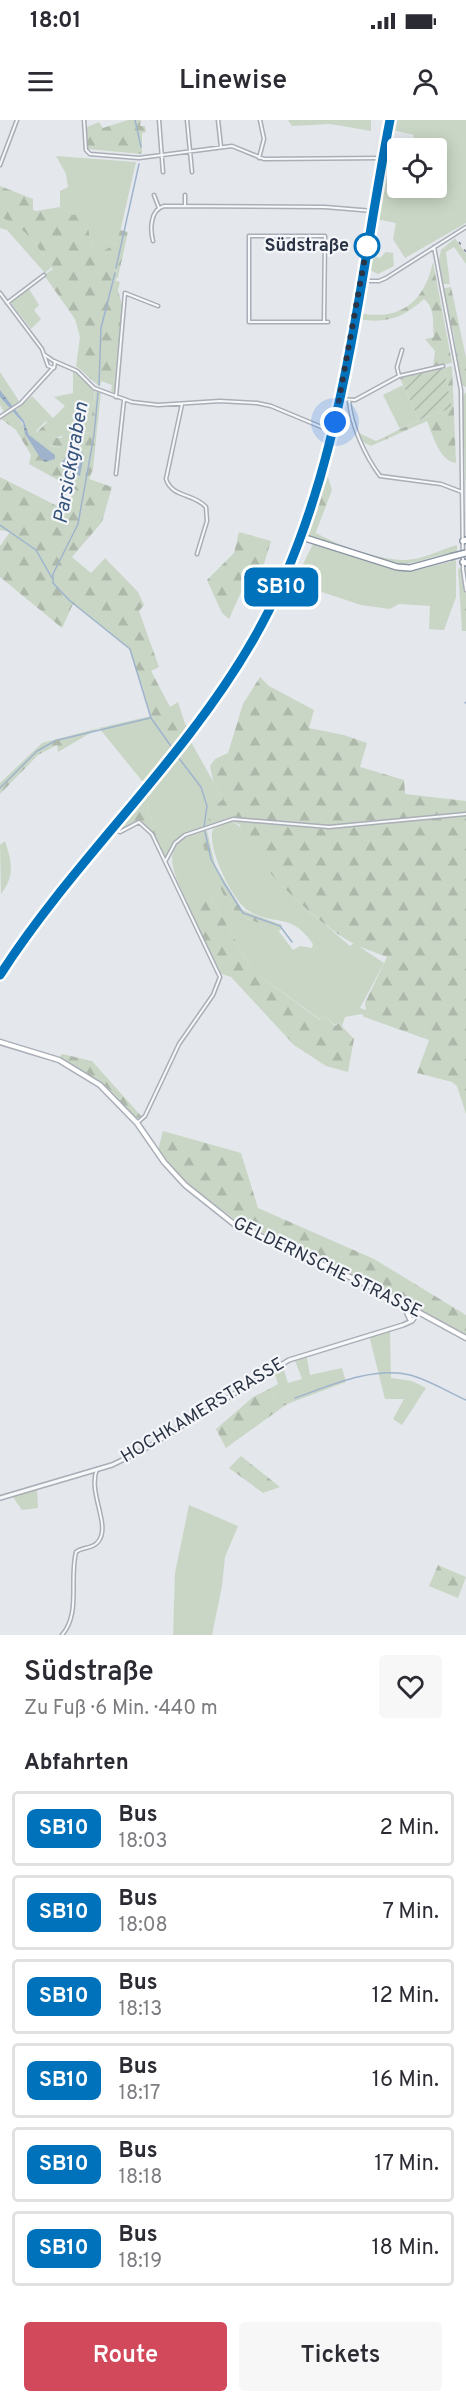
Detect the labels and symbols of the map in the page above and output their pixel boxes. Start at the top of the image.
marker: Südstraße [354,233,380,259]
place label: Südstraße [264,235,349,258]
water label: Parsickgraben [49,400,96,526]
your location [320,407,350,437]
line badge: SB10 [239,568,323,606]
street label: GELDERNSCHE STRASSE [229,1212,425,1324]
street label: HOCHKAMERSTRASSE [117,1353,289,1469]

